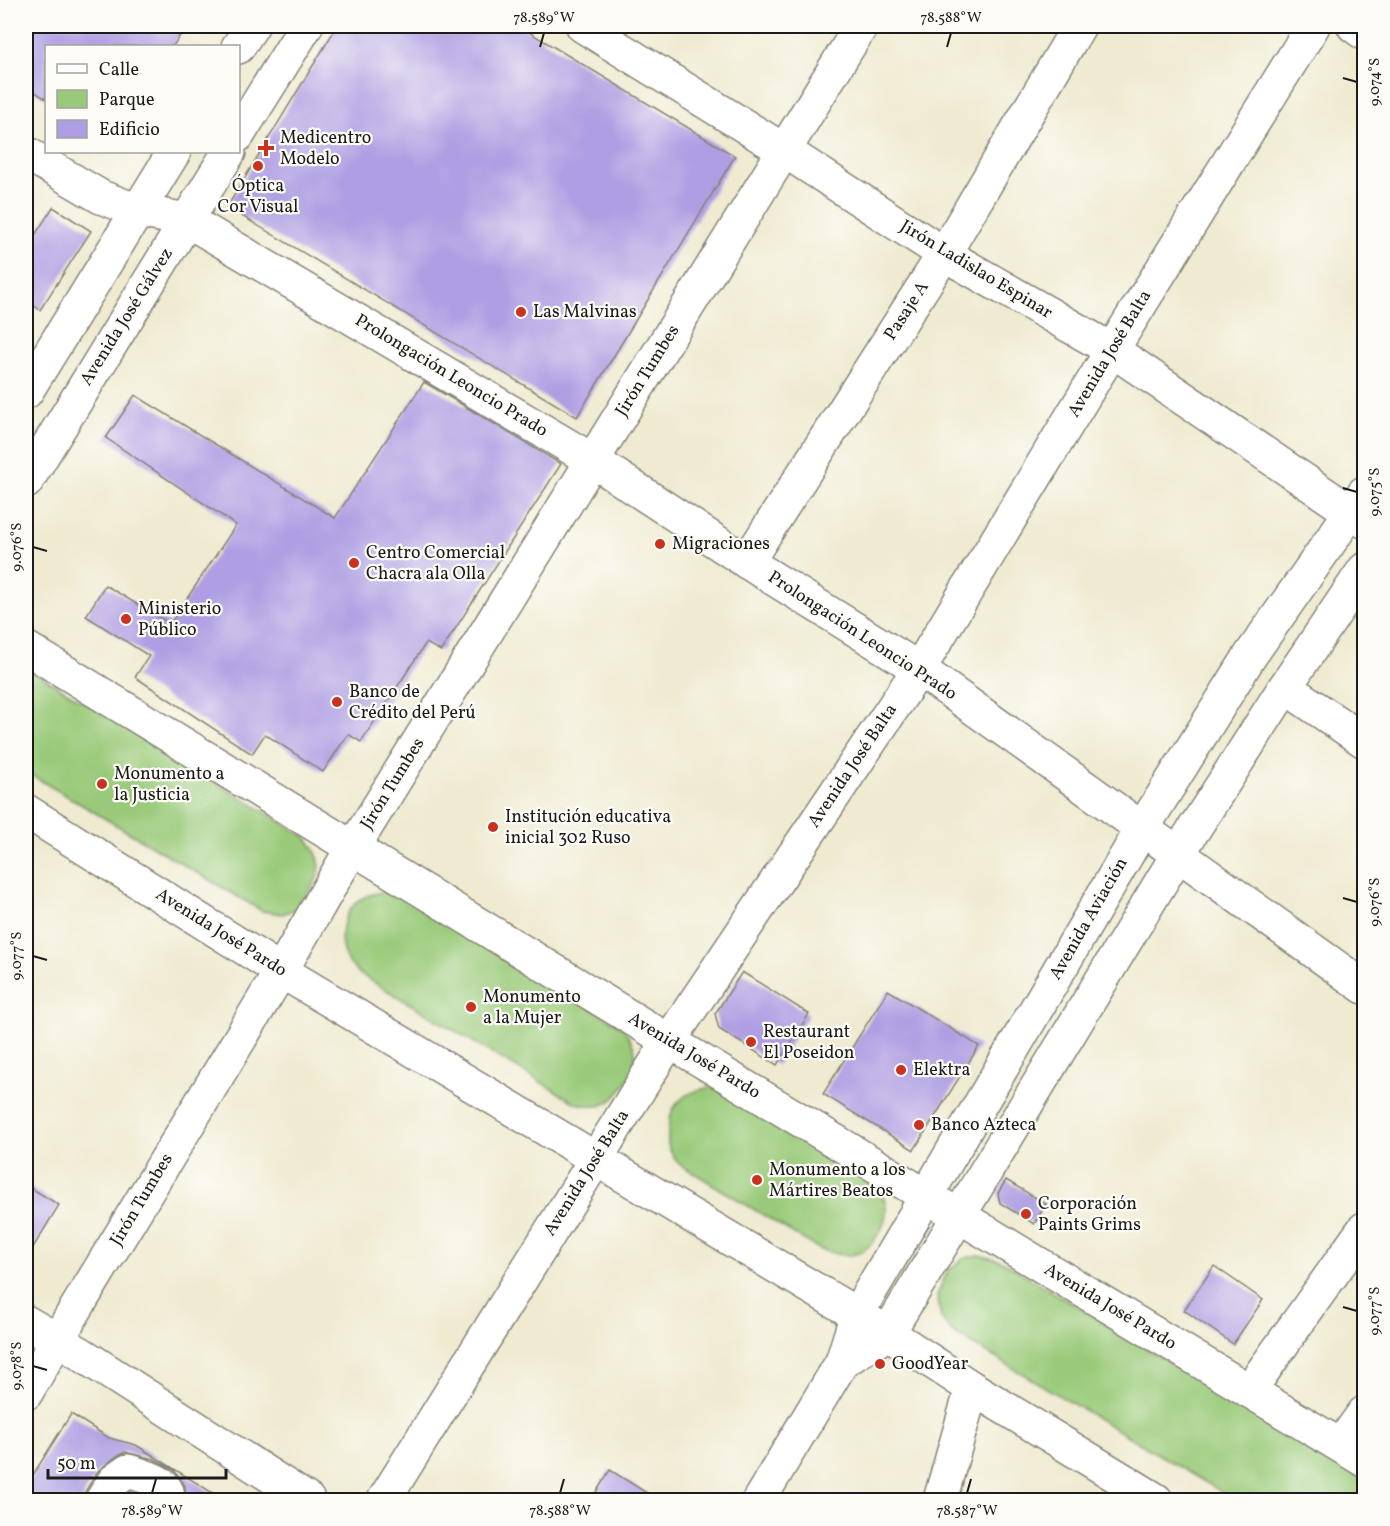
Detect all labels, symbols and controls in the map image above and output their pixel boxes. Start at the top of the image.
text: 78.589°W [513,8,575,29]
text: 78.588°W [920,8,982,29]
legend [45,45,240,153]
text: Calle [99,58,139,83]
text: 9.074°S [1365,58,1386,106]
text: Parque [99,88,154,113]
text: Edificio [99,118,160,143]
place label: Medicentro Modelo [280,126,371,172]
marker: Medicentro Modelo [257,139,275,157]
marker: Óptica Cor Visual [251,159,265,173]
place label: Óptica Cor Visual [218,174,299,220]
street label: Jirón Ladislao Espinar [895,214,1057,326]
street label: Avenida José Gálvez [75,243,179,391]
street label: Pasaje A [879,276,936,345]
street label: Avenida José Balta [1062,286,1158,422]
place label: Las Malvinas [533,300,637,325]
marker: Las Malvinas [514,305,528,319]
street label: Prolongación Leoncio Prado [350,308,552,444]
street label: Jirón Tumbes [610,320,686,422]
text: 9.075°S [1365,468,1386,516]
text: 9.076°S [7,522,28,572]
place label: Migraciones [672,532,770,557]
marker: Migraciones [653,537,667,551]
place label: Centro Comercial Chacra ala Olla [366,541,505,587]
marker: Centro Comercial Chacra ala Olla [347,556,361,570]
street label: Prolongación Leoncio Prado [763,565,961,707]
place label: Ministerio Público [138,597,221,643]
marker: Ministerio Público [119,612,133,626]
place label: Banco de Crédito del Perú [349,680,476,726]
marker: Banco de Crédito del Perú [330,695,344,709]
street label: Avenida José Balta [802,699,904,833]
street label: Jirón Tumbes [355,733,431,835]
place label: Monumento a la Justicia [114,762,224,808]
marker: Monumento a la Justicia [95,777,109,791]
place label: Institución educativa inicial 302 Ruso [505,805,671,851]
marker: Institución educativa inicial 302 Ruso [486,820,500,834]
street label: Avenida Aviación [1044,853,1134,985]
text: 9.076°S [1365,877,1386,927]
street label: Avenida José Pardo [151,883,291,983]
text: 9.077°S [7,932,28,980]
place label: Monumento a la Mujer [483,985,581,1031]
marker: Monumento a la Mujer [464,1000,478,1014]
street label: Avenida José Pardo [623,1007,765,1105]
place label: Restaurant El Poseidon [763,1020,855,1066]
marker: Restaurant El Poseidon [744,1035,758,1049]
place label: Elektra [913,1058,970,1083]
marker: Elektra [894,1063,908,1077]
street label: Avenida José Balta [538,1105,636,1241]
place label: Banco Azteca [931,1113,1037,1138]
marker: Banco Azteca [912,1118,926,1132]
street label: Jirón Tumbes [104,1149,180,1251]
place label: Monumento a los Mártires Beatos [769,1158,906,1204]
marker: Monumento a los Mártires Beatos [750,1173,764,1187]
place label: Corporación Paints Grims [1038,1192,1141,1238]
marker: Corporación Paints Grims [1019,1207,1033,1221]
street label: Avenida José Pardo [1039,1258,1181,1356]
text: 9.077°S [1365,1287,1386,1335]
text: 9.078°S [7,1342,28,1390]
place label: GoodYear [892,1352,969,1377]
marker: GoodYear [873,1357,887,1371]
scale bar [48,1442,226,1480]
text: 50 m [57,1452,96,1477]
text: 78.589°W [121,1501,183,1522]
text: 78.588°W [529,1501,591,1522]
text: 78.587°W [936,1501,998,1522]

